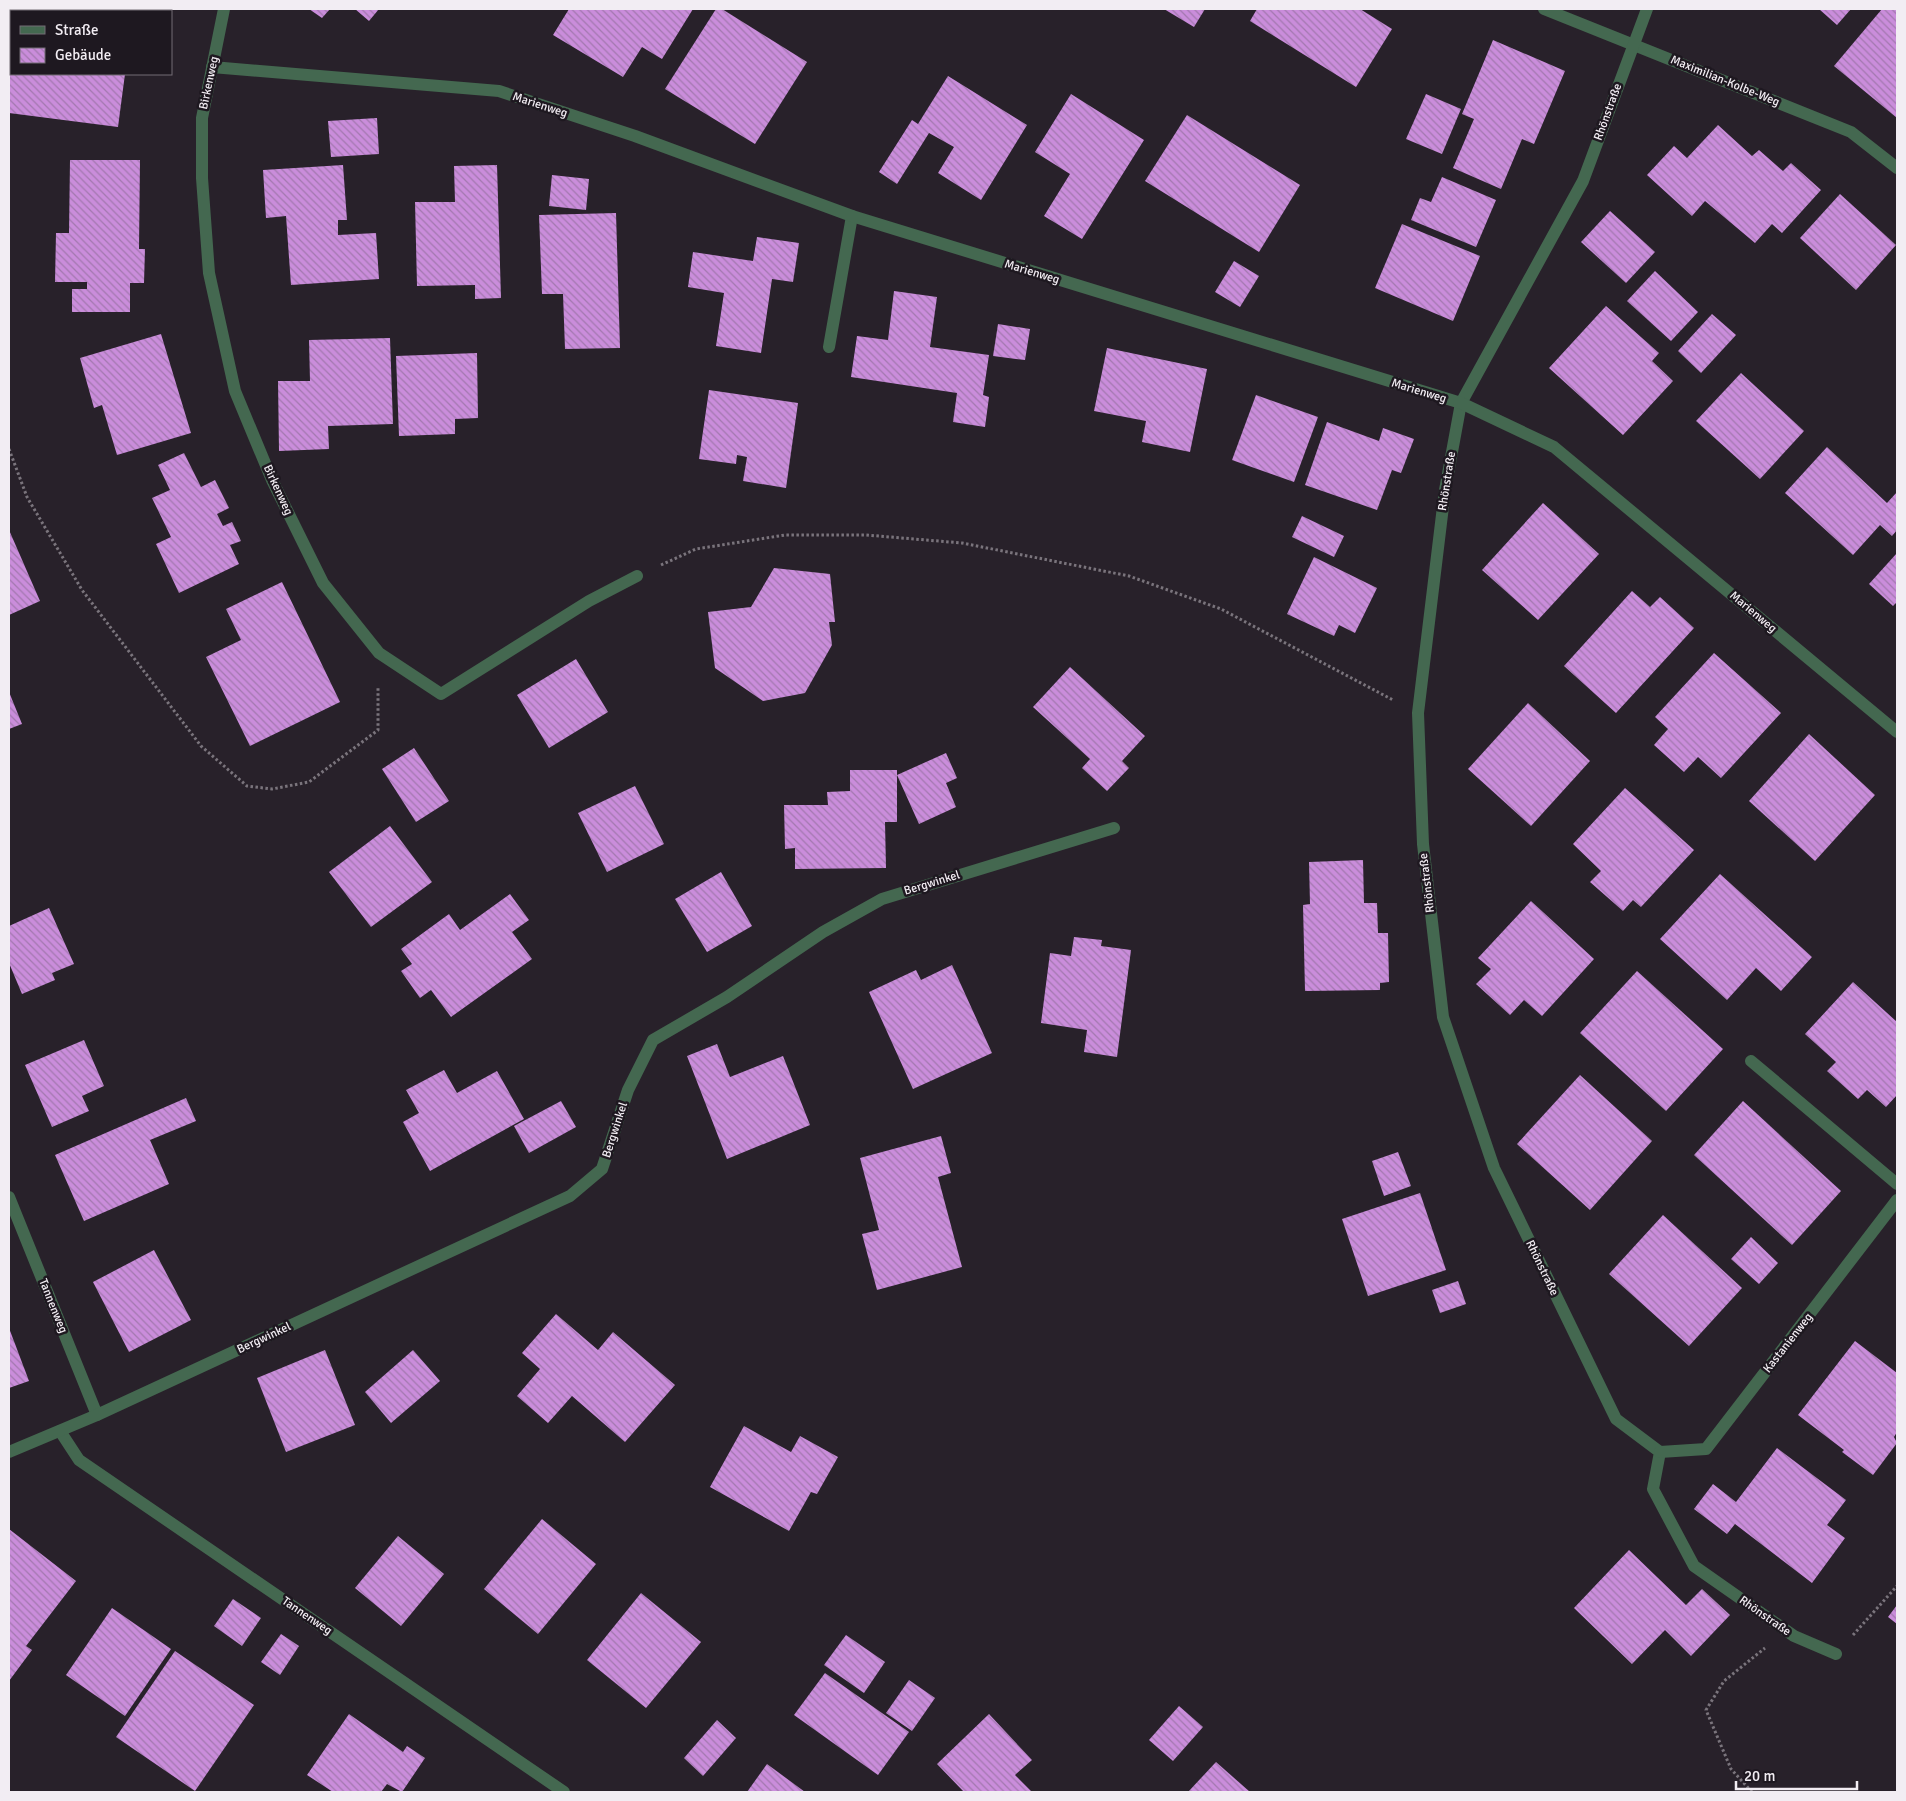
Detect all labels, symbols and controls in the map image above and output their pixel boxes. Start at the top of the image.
legend [10,10,172,75]
text: Straße [55,21,99,39]
text: Gebäude [55,46,111,64]
street label: Maximilian-Kolbe-Weg [1668,52,1782,110]
street label: Birkenweg [196,55,222,111]
street label: Rhönstraße [1591,81,1625,143]
street label: Marienweg [511,89,569,121]
street label: Marienweg [1003,257,1061,287]
street label: Marienweg [1390,376,1448,406]
street label: Rhönstraße [1435,450,1459,512]
street label: Birkenweg [260,462,296,518]
street label: Marienweg [1726,588,1780,636]
street label: Rhönstraße [1416,852,1438,914]
street label: Bergwinkel [902,867,962,899]
street label: Bergwinkel [599,1100,631,1160]
street label: Rhönstraße [1522,1238,1562,1298]
street label: Tannenweg [35,1277,71,1335]
street label: Kastanienweg [1760,1310,1816,1376]
street label: Bergwinkel [235,1319,294,1357]
street label: Rhönstraße [1736,1593,1794,1639]
street label: Tannenweg [279,1594,335,1638]
scale bar [1736,1758,1857,1790]
text: 20 m [1744,1767,1775,1785]

